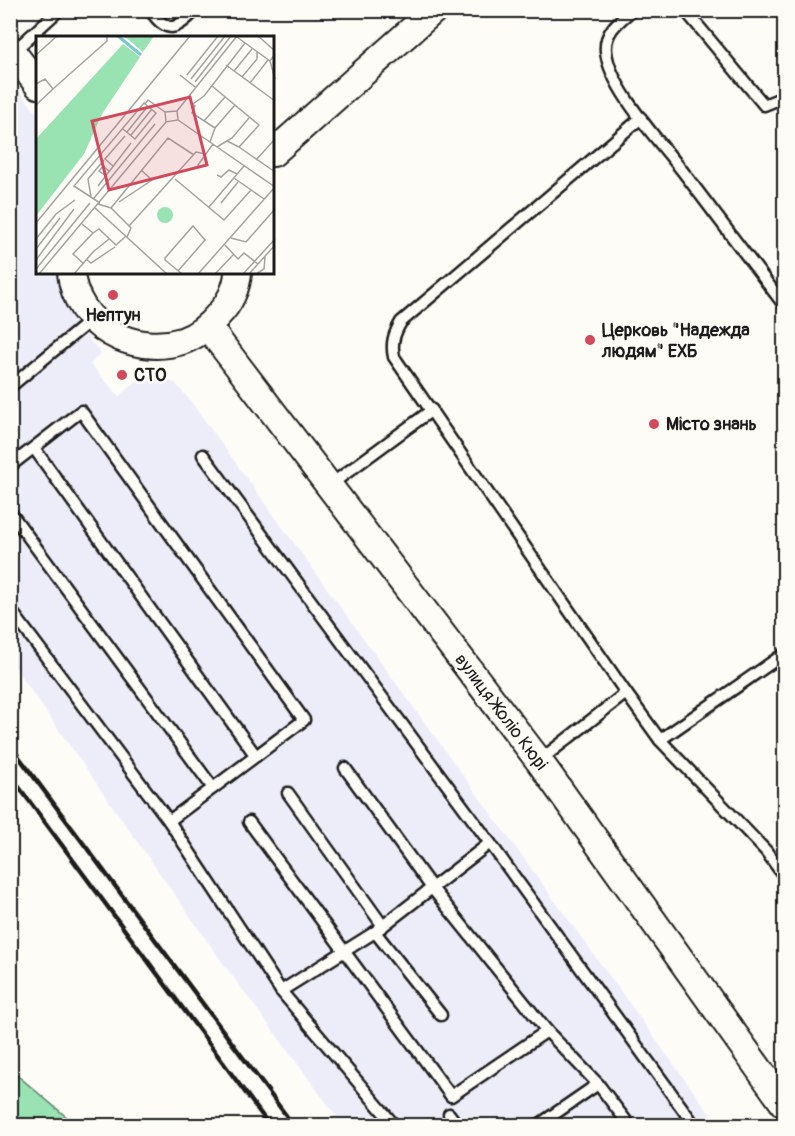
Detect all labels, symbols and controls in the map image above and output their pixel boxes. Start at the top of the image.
inset map [36,36,274,274]
marker: Нептун [106,288,120,302]
place label: Нептун [85,304,141,327]
place label: Церковь "Надежда людям" ЕХБ [601,319,750,363]
marker: Церковь "Надежда людям" ЕХБ [583,333,597,347]
place label: СТО [134,364,167,387]
marker: СТО [115,368,129,382]
place label: Місто знань [666,413,757,436]
marker: Місто знань [647,417,661,431]
street label: вулиця Жоліо Кюрі [450,649,552,775]

